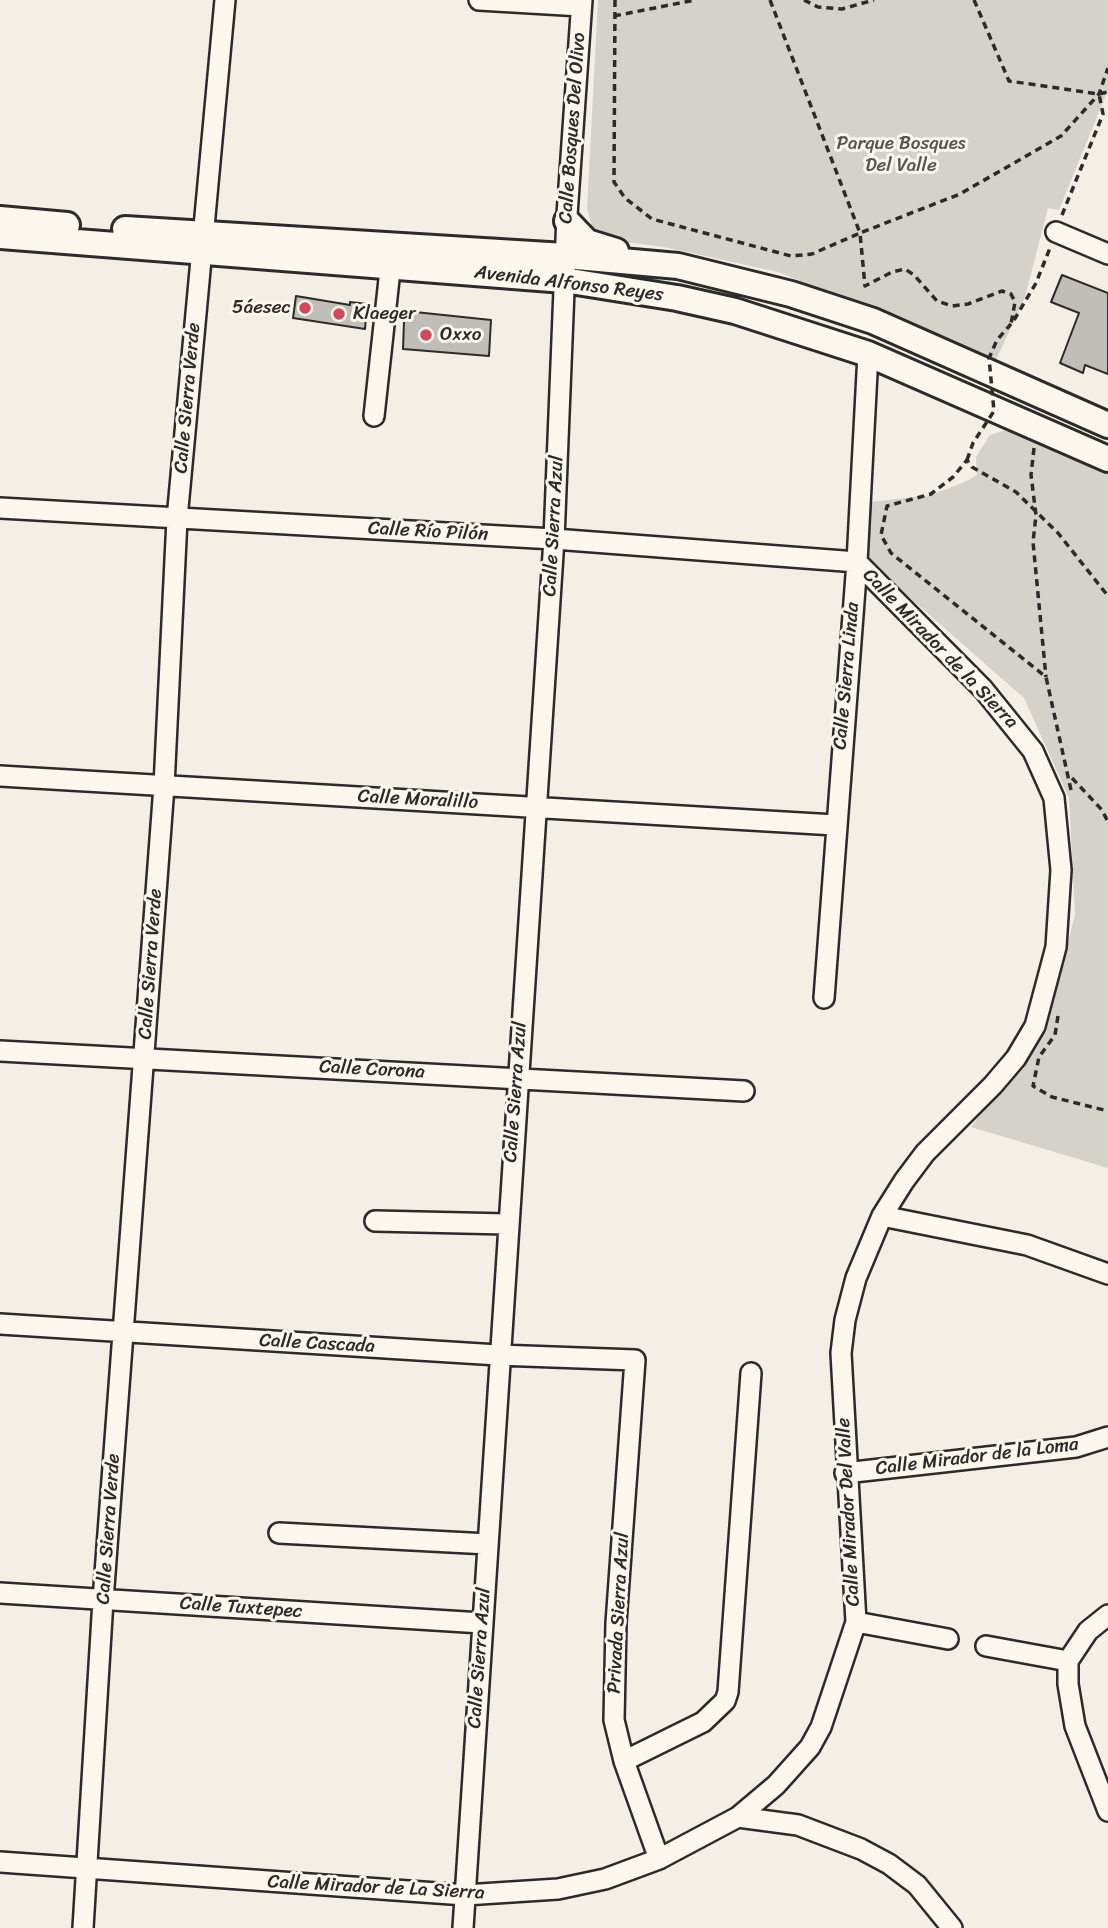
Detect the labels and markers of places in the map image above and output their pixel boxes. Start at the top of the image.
place label: 5áesec [232,297,291,319]
marker: 5áesec [297,300,313,316]
place label: Klaeger [353,303,416,325]
marker: Klaeger [331,306,347,322]
place label: Oxxo [440,324,481,346]
marker: Oxxo [418,327,434,343]

